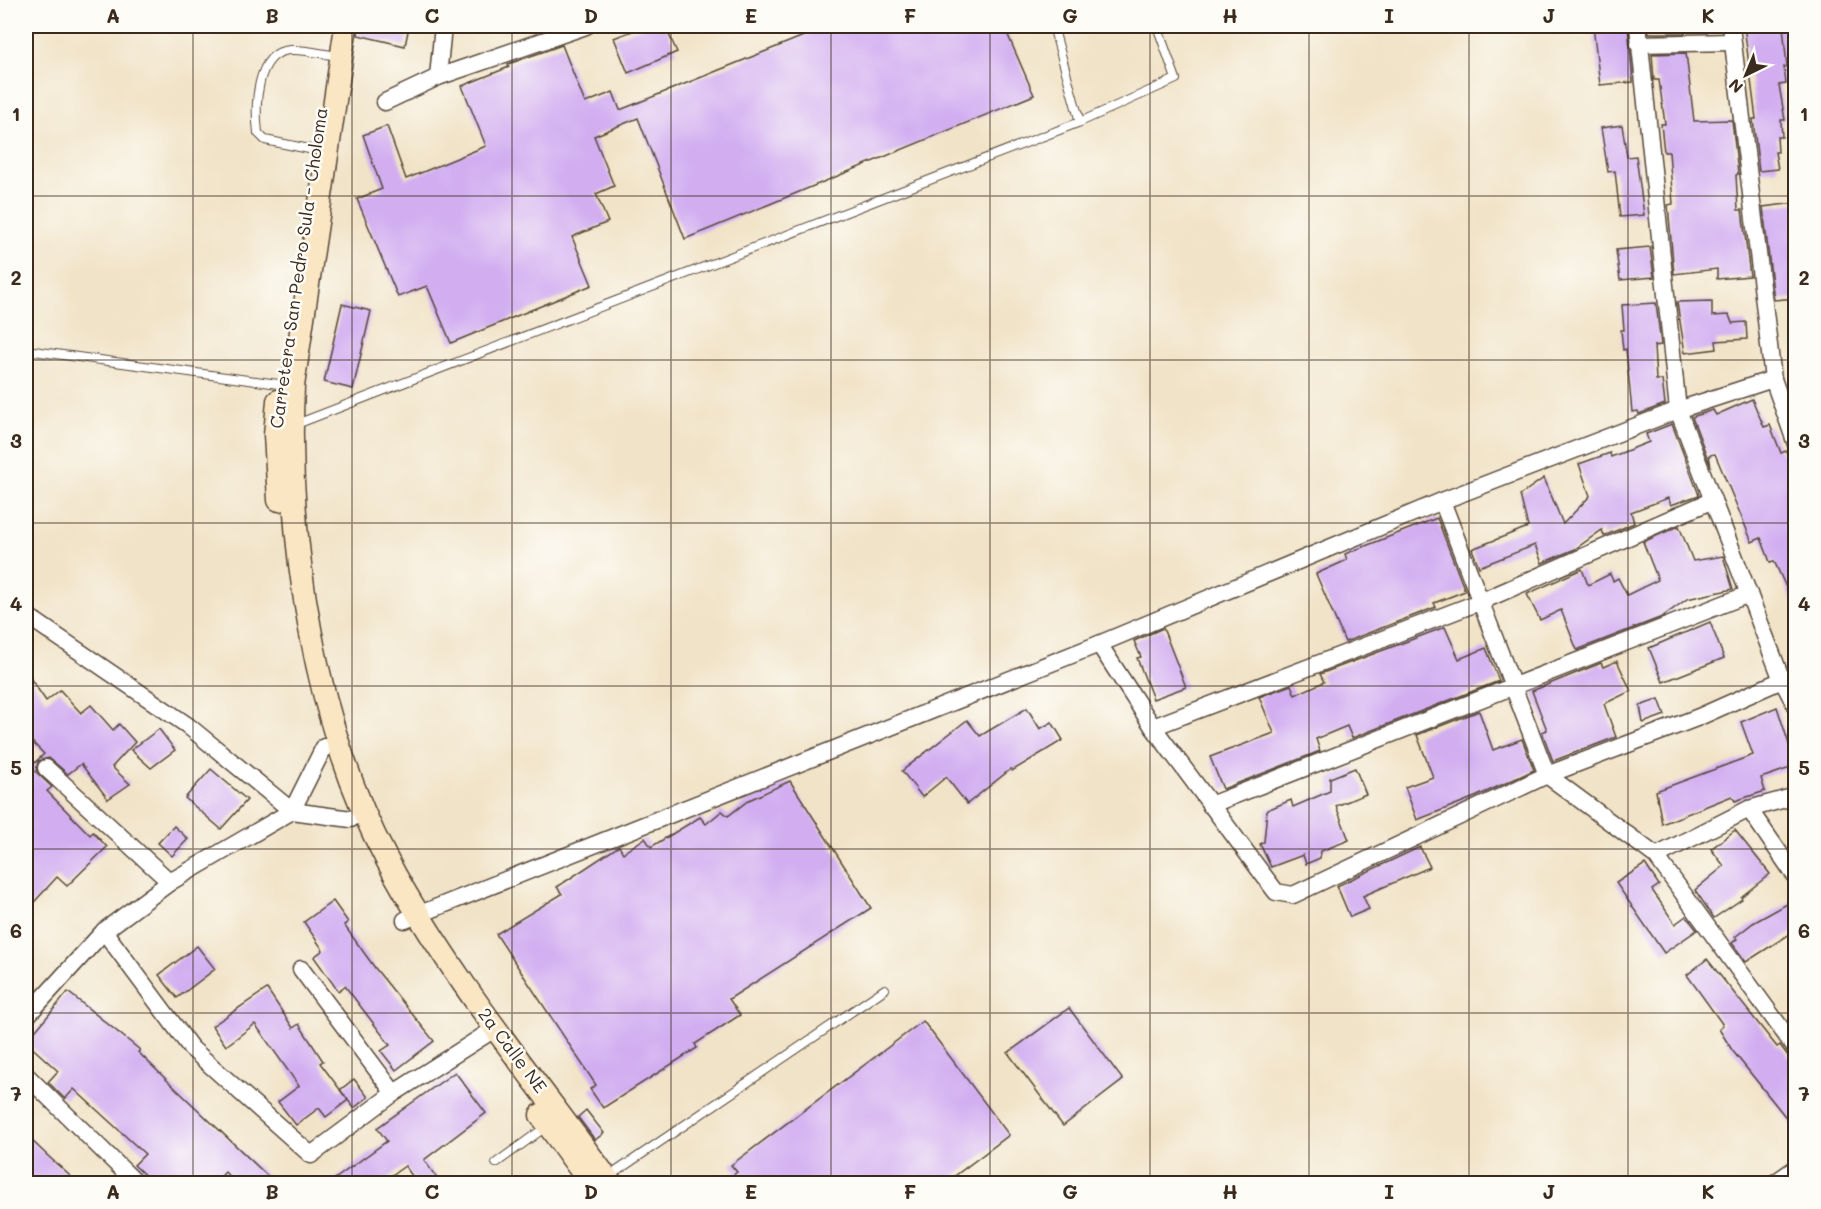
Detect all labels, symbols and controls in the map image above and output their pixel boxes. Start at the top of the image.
text: A [106,2,120,28]
text: B [265,2,279,28]
text: C [425,2,440,28]
text: D [584,2,598,28]
text: E [745,2,757,28]
text: F [904,2,917,28]
text: G [1062,2,1078,28]
text: H [1222,2,1238,28]
text: I [1384,2,1394,28]
text: J [1542,2,1556,28]
text: K [1701,2,1715,28]
north arrow [1716,45,1776,105]
text: N [1724,75,1747,98]
text: 1 [12,100,20,126]
text: 1 [1800,100,1808,126]
street label: Carretera San Pedro Sula - Choloma [264,106,332,430]
text: 2 [10,264,22,290]
text: 2 [1798,264,1810,290]
text: 3 [10,427,22,453]
text: 3 [1798,427,1810,453]
text: 4 [10,590,23,616]
text: 4 [1798,590,1811,616]
text: 5 [10,754,22,780]
text: 5 [1798,754,1810,780]
text: 6 [10,917,22,943]
text: 6 [1798,917,1810,943]
street label: 2a Calle NE [473,1003,553,1097]
text: 7 [10,1080,22,1106]
text: 7 [1798,1080,1810,1106]
text: A [106,1178,120,1204]
text: B [265,1178,279,1204]
text: C [425,1178,440,1204]
text: D [584,1178,598,1204]
text: E [745,1178,757,1204]
text: F [904,1178,917,1204]
text: G [1062,1178,1078,1204]
text: H [1222,1178,1238,1204]
text: I [1384,1178,1394,1204]
text: J [1542,1178,1556,1204]
text: K [1701,1178,1715,1204]

